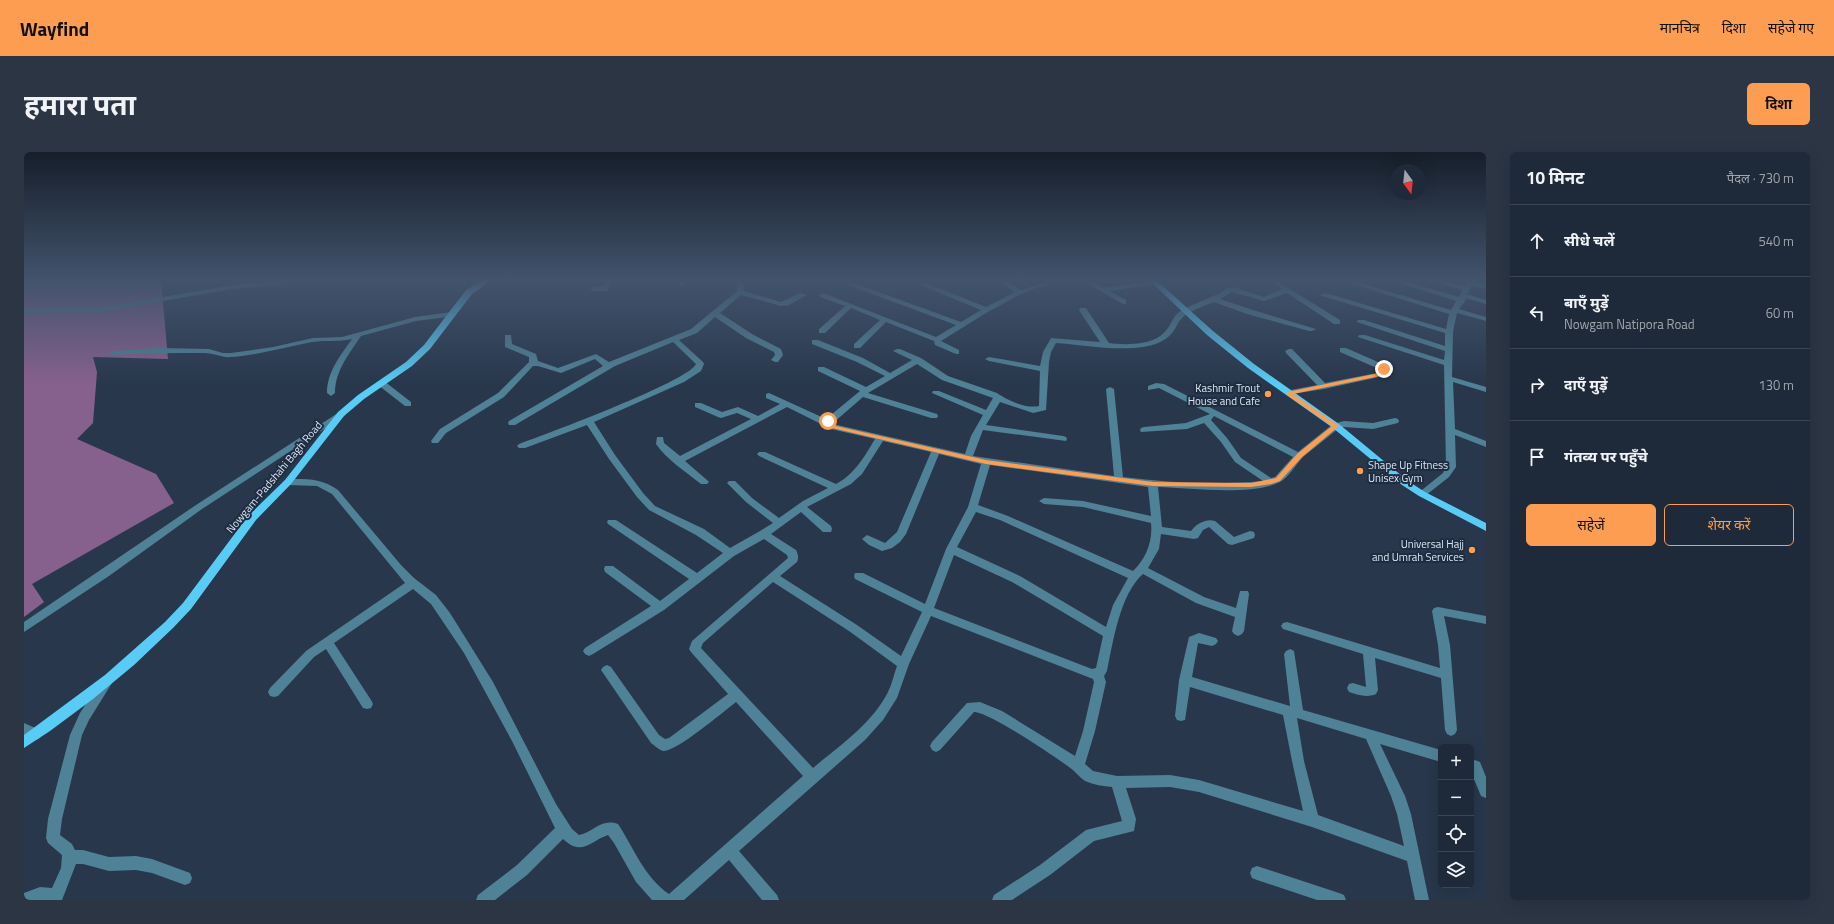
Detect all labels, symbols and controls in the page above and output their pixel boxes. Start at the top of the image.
text: Wayfind [20,14,89,43]
text: मानचित्र [1660,17,1700,38]
text: दिशा [1722,17,1746,38]
text: सहेजे गए [1768,17,1814,38]
text: हमारा पता [24,83,136,126]
button: दिशा [1747,83,1810,125]
north arrow [1390,164,1426,200]
text: 10 मिनट [1526,165,1584,191]
text: पैदल · 730 m [1727,168,1794,188]
text: सीधे चलें [1564,229,1615,252]
icon: ahead [1526,230,1548,252]
text: 540 m [1758,231,1794,251]
text: बाएँ मुड़ें [1564,291,1608,314]
icon: left [1526,302,1548,324]
text: 60 m [1766,303,1794,323]
text: Nowgam Natipora Road [1564,314,1695,334]
route end [1375,360,1393,378]
text: दाएँ मुड़ें [1564,373,1608,396]
icon: right [1526,374,1548,396]
text: 130 m [1758,375,1794,395]
place label: Kashmir Trout House and Cafe [1188,380,1260,409]
marker: Kashmir Trout House and Cafe [1263,389,1273,399]
route start [819,412,837,430]
street label: Nowgam-Padshahi Bagh Road [222,417,326,536]
text: गंतव्य पर पहुँचे [1564,445,1648,468]
icon: arrive [1526,446,1548,468]
place label: Shape Up Fitness Unisex Gym [1368,457,1448,486]
marker: Shape Up Fitness Unisex Gym [1355,466,1365,476]
button: सहेजें [1526,504,1656,546]
button: शेयर करें [1664,504,1794,546]
place label: Universal Hajj and Umrah Services [1372,536,1464,565]
marker: Universal Hajj and Umrah Services [1467,545,1477,555]
map controls [1438,744,1474,888]
button: + [1438,744,1474,780]
button: − [1438,780,1474,816]
button: locate [1438,816,1474,852]
button: layers [1438,852,1474,888]

